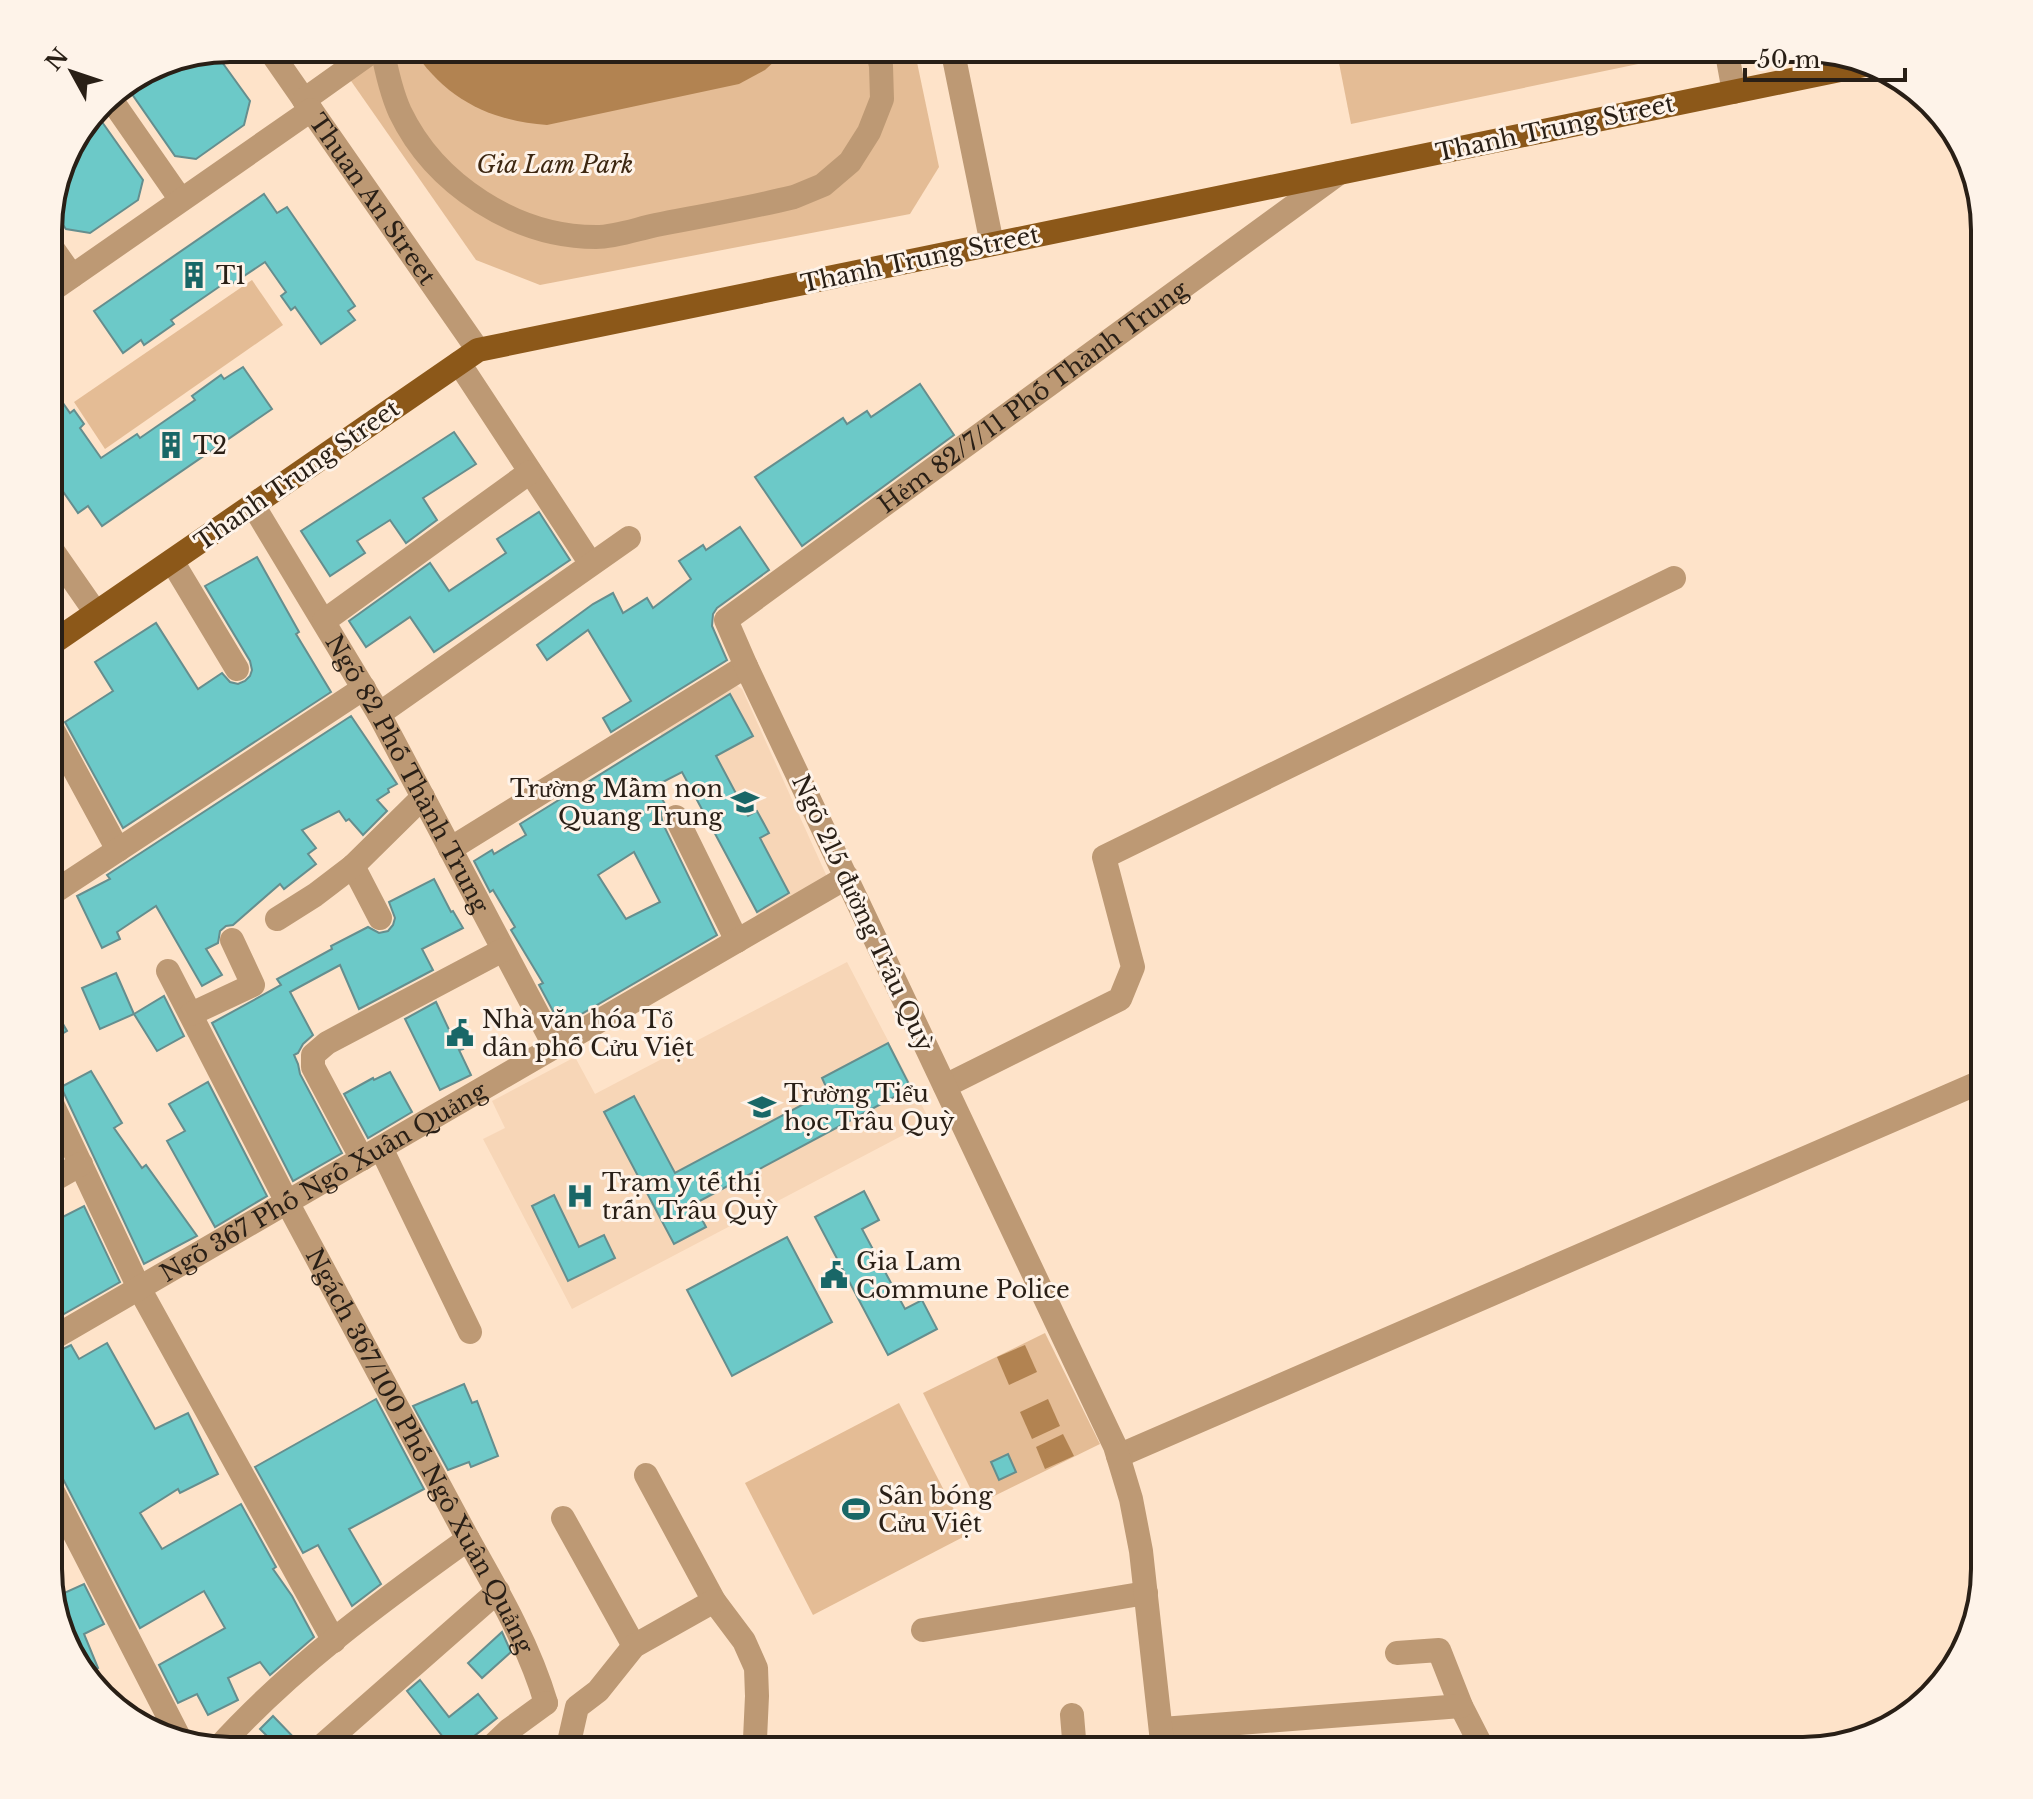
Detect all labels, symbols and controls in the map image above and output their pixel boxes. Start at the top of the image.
north arrow [32,32,112,112]
scale bar [1745,32,1905,82]
text: N [40,43,74,76]
text: 50 m [1757,45,1821,74]
street label: Thanh Trung Street [1433,89,1677,167]
street label: Thuan An Street [304,108,443,290]
park label: Gia Lam Park [477,150,633,179]
street label: Thanh Trung Street [798,220,1042,298]
building icon: T1 [179,260,209,290]
place label: T1 [216,261,246,290]
street label: Hẻm 82/7/11 Phố Thành Trung [872,274,1194,519]
street label: Thanh Trung Street [189,393,405,557]
building icon: T2 [156,430,186,460]
place label: T2 [193,431,227,460]
street label: Ngõ 82 Phố Thành Trung [320,629,496,918]
street label: Ngõ 215 đường Trâu Quỳ [786,770,940,1057]
place label: Trường Mầm non Quang Trung [510,774,724,831]
school or university icon: Trường Mầm non Quang Trung [730,787,760,817]
place label: Nhà văn hóa Tổ dân phố Cửu Việt [482,1005,694,1062]
public building icon: Nhà văn hóa Tổ dân phố Cửu Việt [445,1018,475,1048]
street label: Ngõ 367 Phố Ngô Xuân Quảng [155,1075,492,1287]
place label: Trường Tiểu học Trâu Quỳ [784,1079,955,1136]
school or university icon: Trường Tiểu học Trâu Quỳ [747,1092,777,1122]
place label: Trạm y tế thị trấn Trâu Quỳ [602,1168,779,1225]
hospital icon: Trạm y tế thị trấn Trâu Quỳ [565,1181,595,1211]
street label: Ngách 367/100 Phố Ngô Xuân Quảng [300,1243,541,1658]
place label: Gia Lam Commune Police [856,1247,1070,1304]
public building icon: Gia Lam Commune Police [819,1260,849,1290]
place label: Sân bóng Cửu Việt [878,1481,993,1538]
sports icon: Sân bóng Cửu Việt [841,1494,871,1524]

